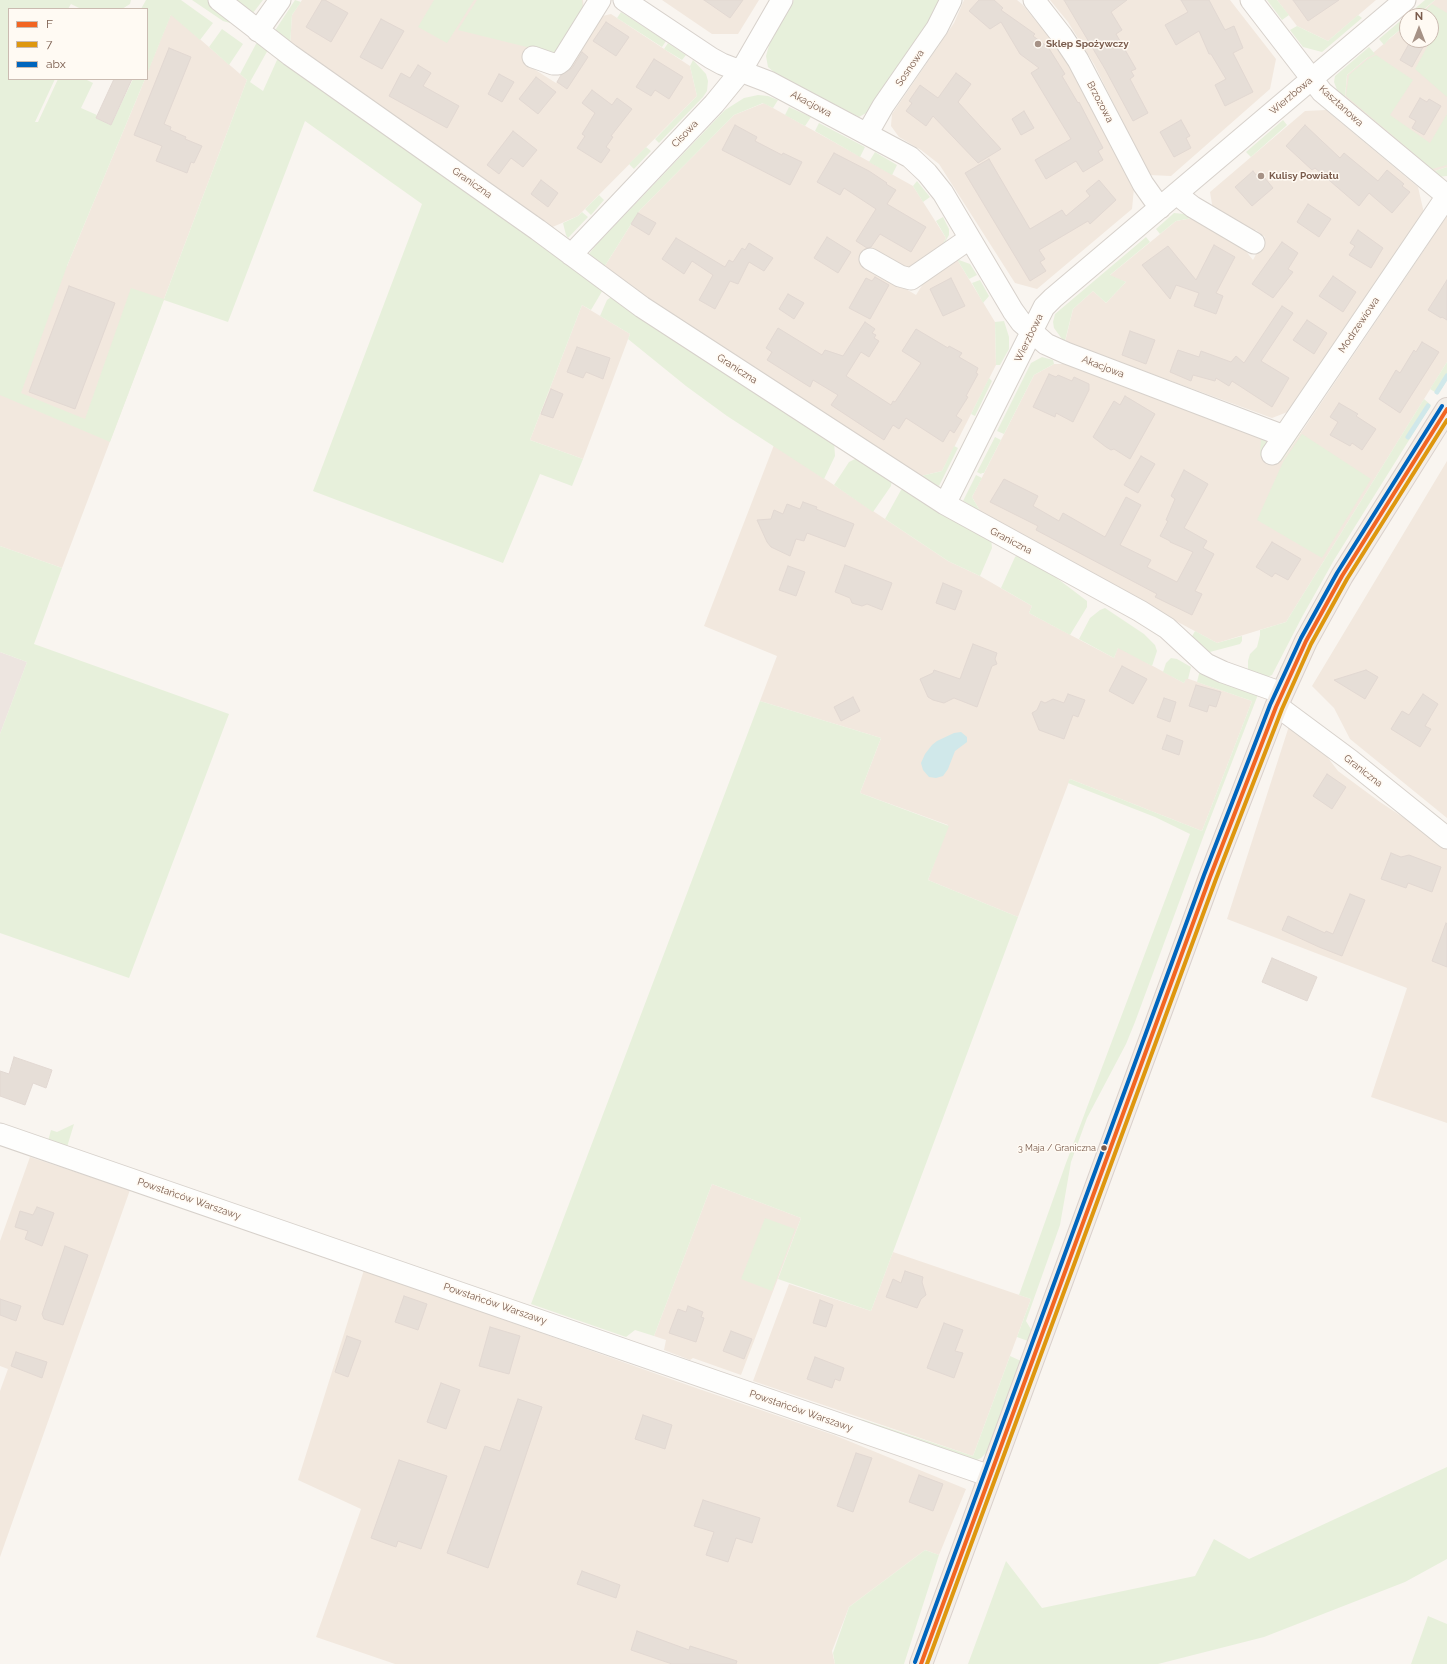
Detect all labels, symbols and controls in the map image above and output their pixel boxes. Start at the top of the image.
legend [8,8,148,80]
north arrow [1399,8,1439,48]
text: N [1415,10,1423,23]
text: F [46,17,53,31]
text: 7 [46,37,52,51]
place label: Sklep Spożywczy [1046,38,1129,50]
marker: Sklep Spożywczy [1033,39,1043,49]
street label: Sosnowa [893,47,927,89]
text: abx [46,57,66,71]
street label: Wierzbowa [1267,75,1315,117]
street label: Brzozowa [1084,79,1116,125]
street label: Kasztanowa [1316,83,1366,129]
street label: Akacjowa [789,88,833,120]
street label: Cisowa [669,118,701,150]
street label: Graniczna [450,165,494,201]
place label: Kulisy Powiatu [1269,170,1339,182]
marker: Kulisy Powiatu [1256,171,1266,181]
street label: Modrzewiowa [1336,295,1382,355]
street label: Wierzbowa [1012,312,1046,364]
street label: Graniczna [715,351,759,387]
street label: Akacjowa [1080,353,1126,381]
street label: Graniczna [988,525,1034,557]
street label: Graniczna [1341,752,1385,790]
place label: 3 Maja / Graniczna [1018,1143,1096,1153]
marker: 3 Maja / Graniczna [1099,1143,1109,1153]
street label: Powstańców Warszawy [136,1176,242,1222]
street label: Powstańców Warszawy [442,1281,548,1327]
street label: Powstańców Warszawy [748,1388,854,1434]

